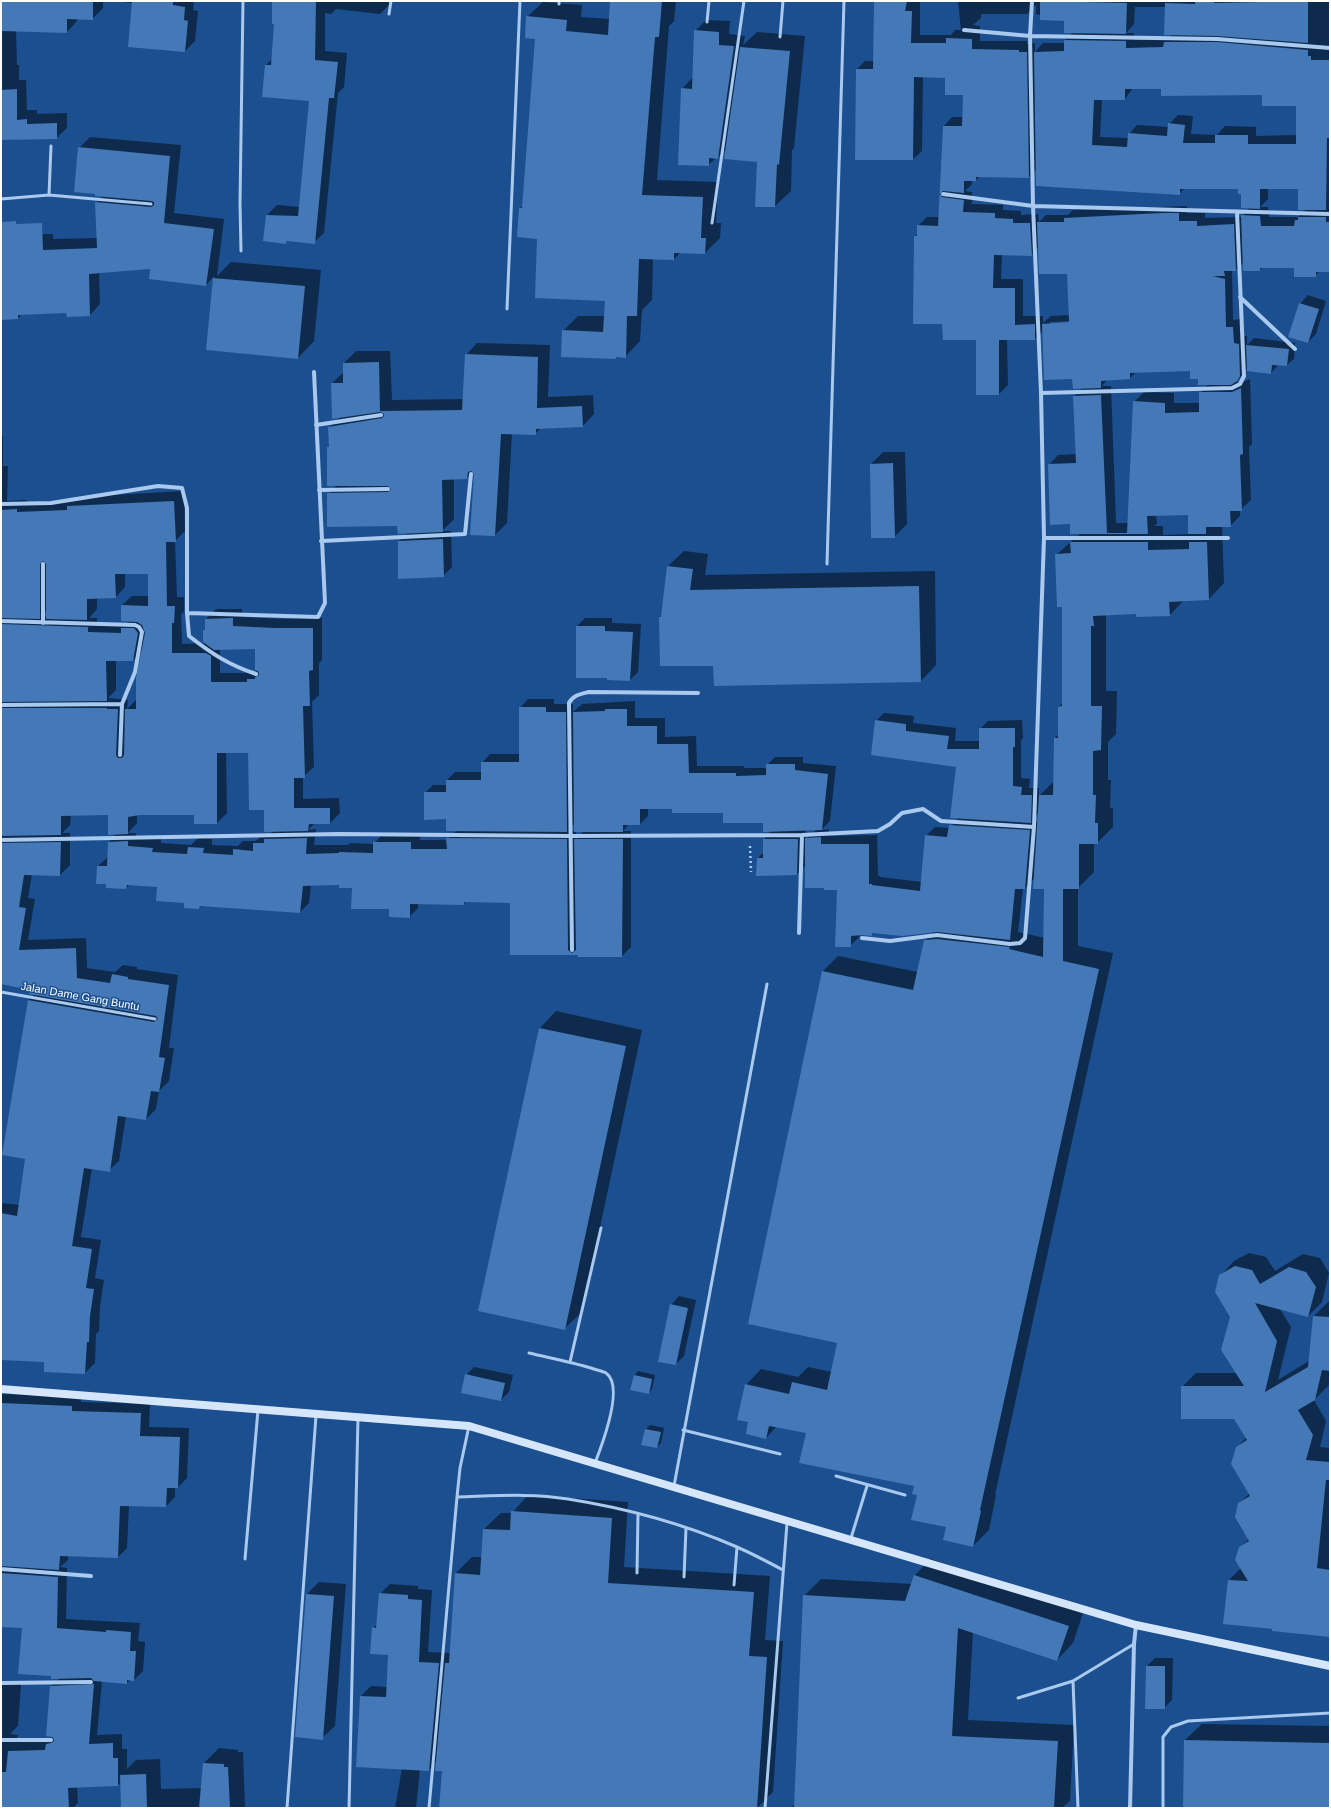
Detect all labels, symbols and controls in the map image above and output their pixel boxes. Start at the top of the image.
street label: Jalan Dame Gang Buntu [20,980,140,1014]

